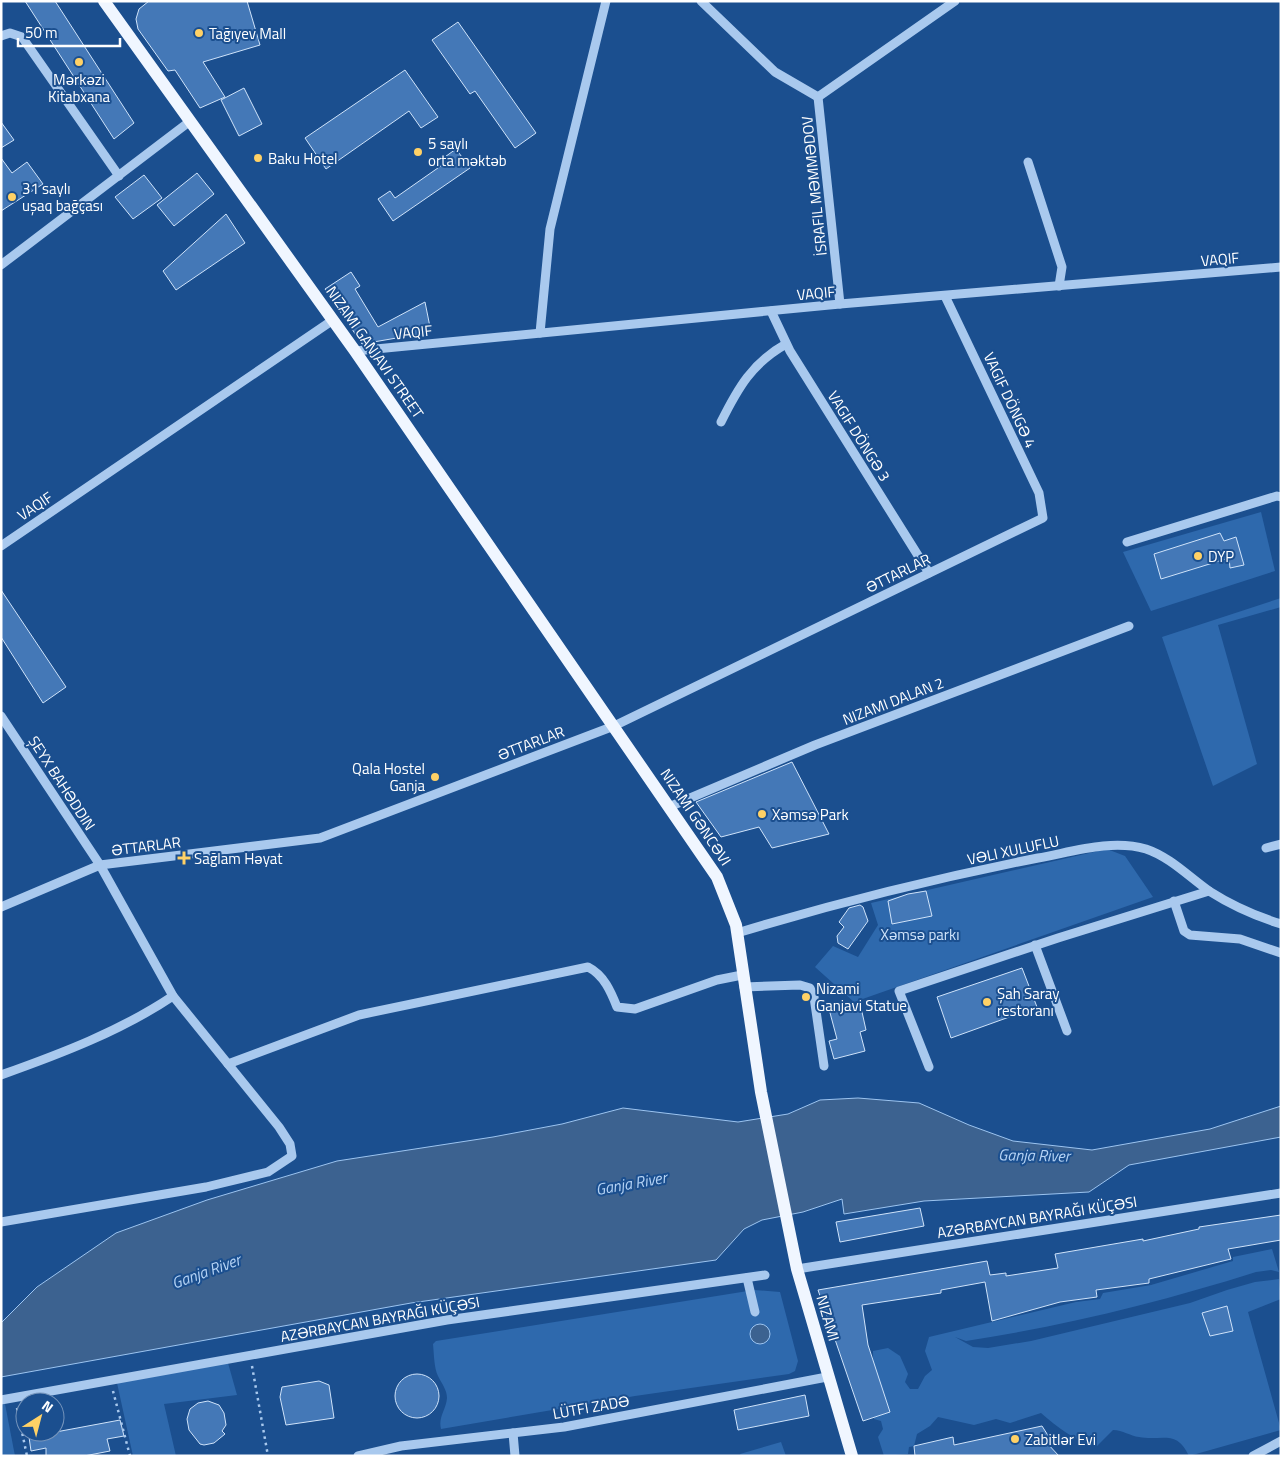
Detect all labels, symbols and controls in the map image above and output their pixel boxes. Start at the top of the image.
scale bar [18,15,120,47]
text: 50 m [25,21,58,44]
place label: Tağıyev Mall [209,22,286,45]
marker: Tağıyev Mall [193,27,205,39]
marker: Mərkəzi Kitabxana [73,56,85,68]
place label: Mərkəzi Kitabxana [48,68,111,108]
street label: İSRAFIL MƏMMƏDOV [795,115,833,257]
place label: 5 saylı orta məktəb [428,132,507,172]
marker: 5 saylı orta məktəb [412,146,424,158]
place label: Baku Hotel [268,147,337,170]
marker: Baku Hotel [252,152,264,164]
place label: 31 saylı uşaq bağçası [22,177,103,217]
marker: 31 saylı uşaq bağçası [6,191,18,203]
street label: VAQIF [1200,246,1240,272]
street label: VAQIF [796,280,836,306]
street label: NIZAMI GANJAVI STREET [321,281,429,423]
street label: VAQIF [393,319,433,345]
street label: VAGIF DÖNGƏ 4 [978,348,1042,452]
street label: VAGIF DÖNGƏ 3 [822,386,896,486]
street label: VAQIF [13,486,57,526]
place label: DYP [1208,545,1234,568]
street label: ƏTTARLAR [862,547,934,599]
marker: DYP [1192,550,1204,562]
street label: NIZAMI DALAN 2 [839,671,947,731]
street label: ƏTTARLAR [494,720,568,766]
street label: ŞEYX BAHƏDDIN [23,731,101,835]
place label: Qala Hostel Ganja [352,757,425,797]
street label: NIZAMI GƏNCƏVI [655,764,737,870]
marker: Qala Hostel Ganja [429,771,441,783]
place label: Xəmsə Park [772,803,849,826]
marker: Xəmsə Park [756,808,768,820]
street label: VƏLI XULUFLU [965,829,1061,871]
street label: ƏTTARLAR [110,830,182,862]
place label: Sağlam Həyat [194,847,283,870]
marker: Sağlam Həyat [178,852,190,864]
park label: Xəmsə parkı [881,923,959,946]
place label: Nizami Ganjavi Statue [816,977,907,1017]
place label: Şah Saray restoranı [997,982,1060,1022]
marker: Nizami Ganjavi Statue [800,991,812,1003]
marker: Şah Saray restoranı [981,996,993,1008]
water label: Ganja River [998,1142,1072,1168]
water label: Ganja River [594,1165,670,1201]
street label: AZƏRBAYCAN BAYRAĞI KÜÇƏSI [935,1190,1139,1244]
water label: Ganja River [168,1247,246,1295]
street label: AZƏRBAYCAN BAYRAĞI KÜÇƏSI [279,1290,481,1348]
street label: NIZAMI [810,1292,846,1344]
street label: LÜTFI ZADƏ [551,1389,631,1425]
north arrow [15,1392,65,1442]
text: N [38,1395,58,1417]
place label: Zabitlər Evi [1025,1428,1096,1451]
marker: Zabitlər Evi [1009,1433,1021,1445]

